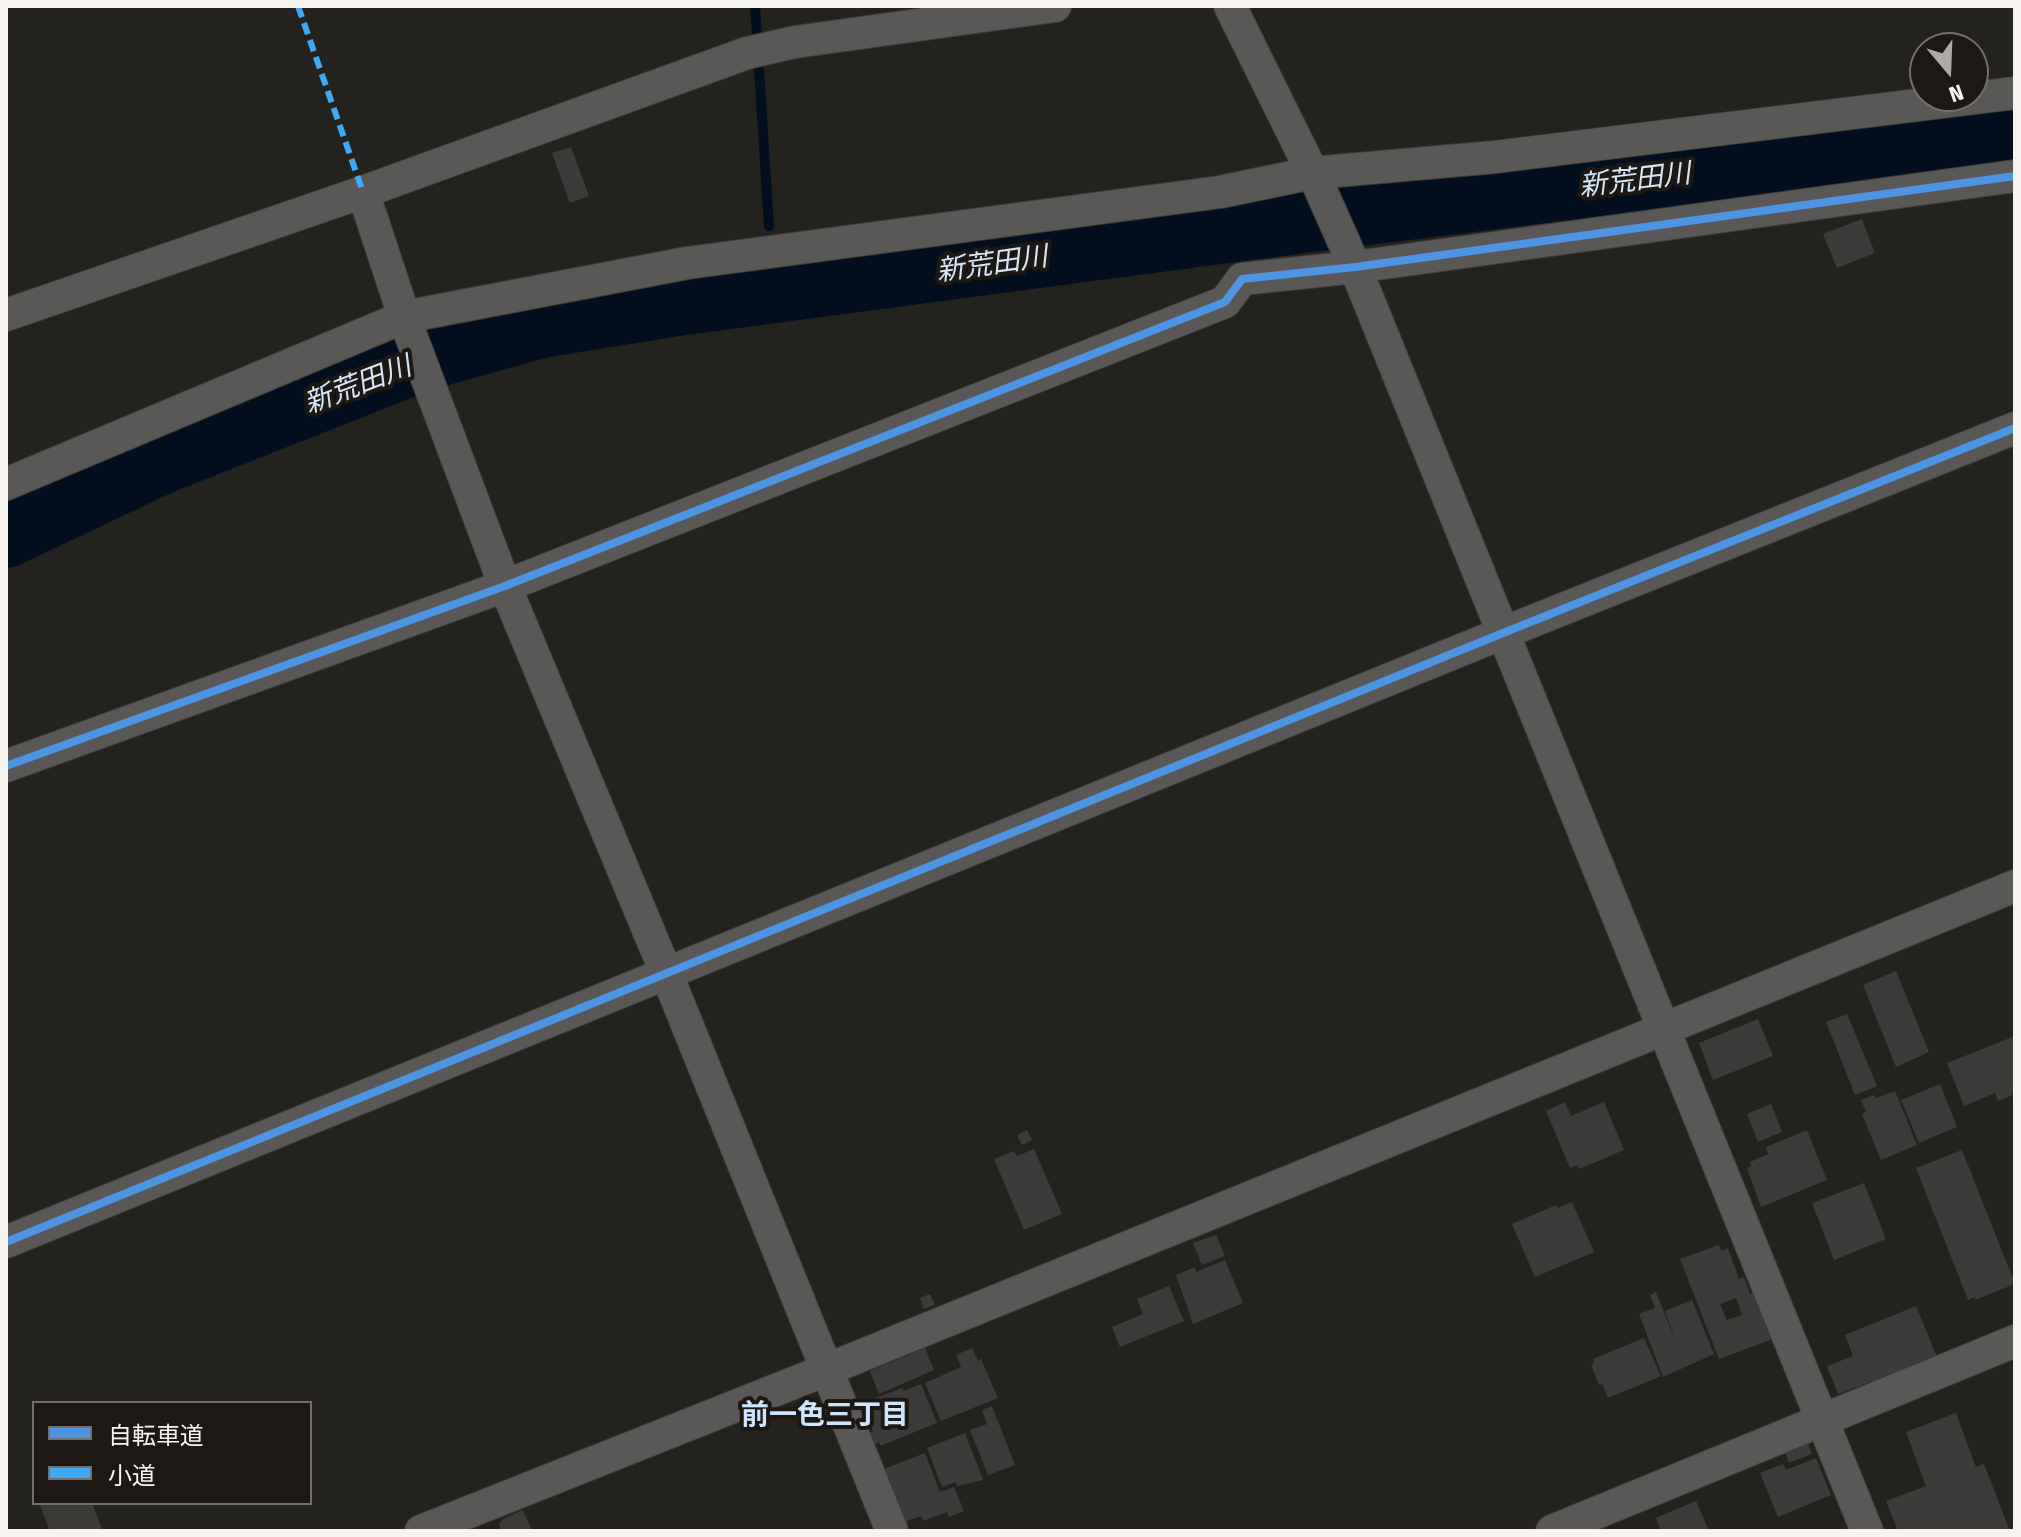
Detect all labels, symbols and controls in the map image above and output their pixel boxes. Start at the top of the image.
north arrow [1909,32,1989,112]
text: N [1946,78,1967,108]
water label: 新荒田川 [1577,158,1693,204]
water label: 新荒田川 [934,241,1050,289]
water label: 新荒田川 [300,350,416,422]
district label: 前一色三丁目 [741,1399,909,1433]
legend [32,1401,312,1505]
text: 自転車道 [108,1422,204,1450]
text: 小道 [108,1462,156,1490]

